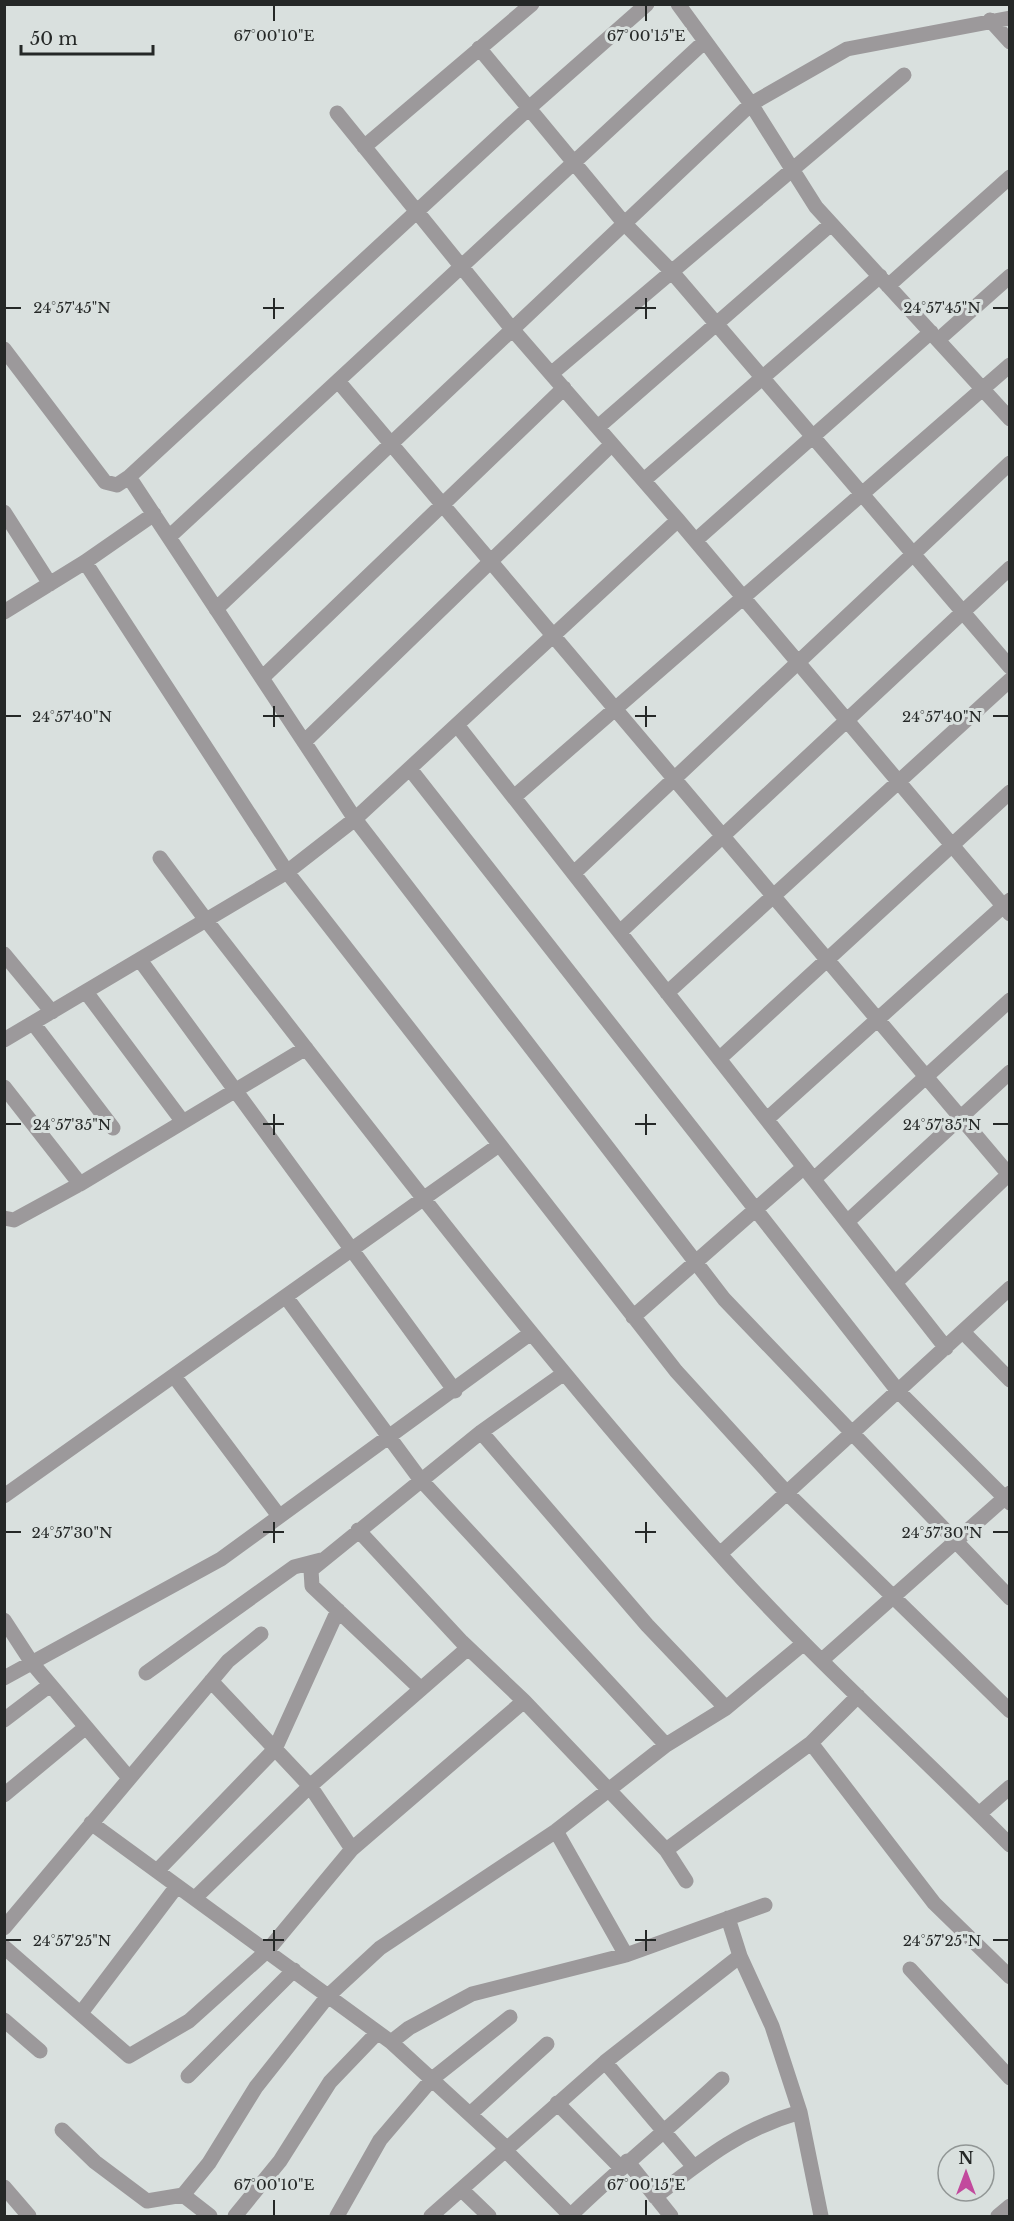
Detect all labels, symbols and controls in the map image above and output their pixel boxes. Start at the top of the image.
scale bar [21,18,153,56]
text: 67°00'10"E [234,26,315,45]
text: 67°00'15"E [607,26,685,45]
text: 50 m [30,28,78,50]
text: 24°57'45"N [33,298,111,317]
text: 24°57'45"N [903,298,981,317]
text: 24°57'40"N [32,707,112,726]
text: 24°57'40"N [902,707,982,726]
text: 24°57'35"N [33,1115,111,1134]
text: 24°57'35"N [903,1115,981,1134]
text: 24°57'30"N [32,1523,112,1542]
text: 24°57'30"N [902,1523,982,1542]
text: 24°57'25"N [33,1931,111,1950]
text: 24°57'25"N [903,1931,981,1950]
north arrow [936,2143,996,2203]
text: N [958,2148,974,2168]
text: 67°00'10"E [234,2175,315,2194]
text: 67°00'15"E [607,2175,685,2194]

